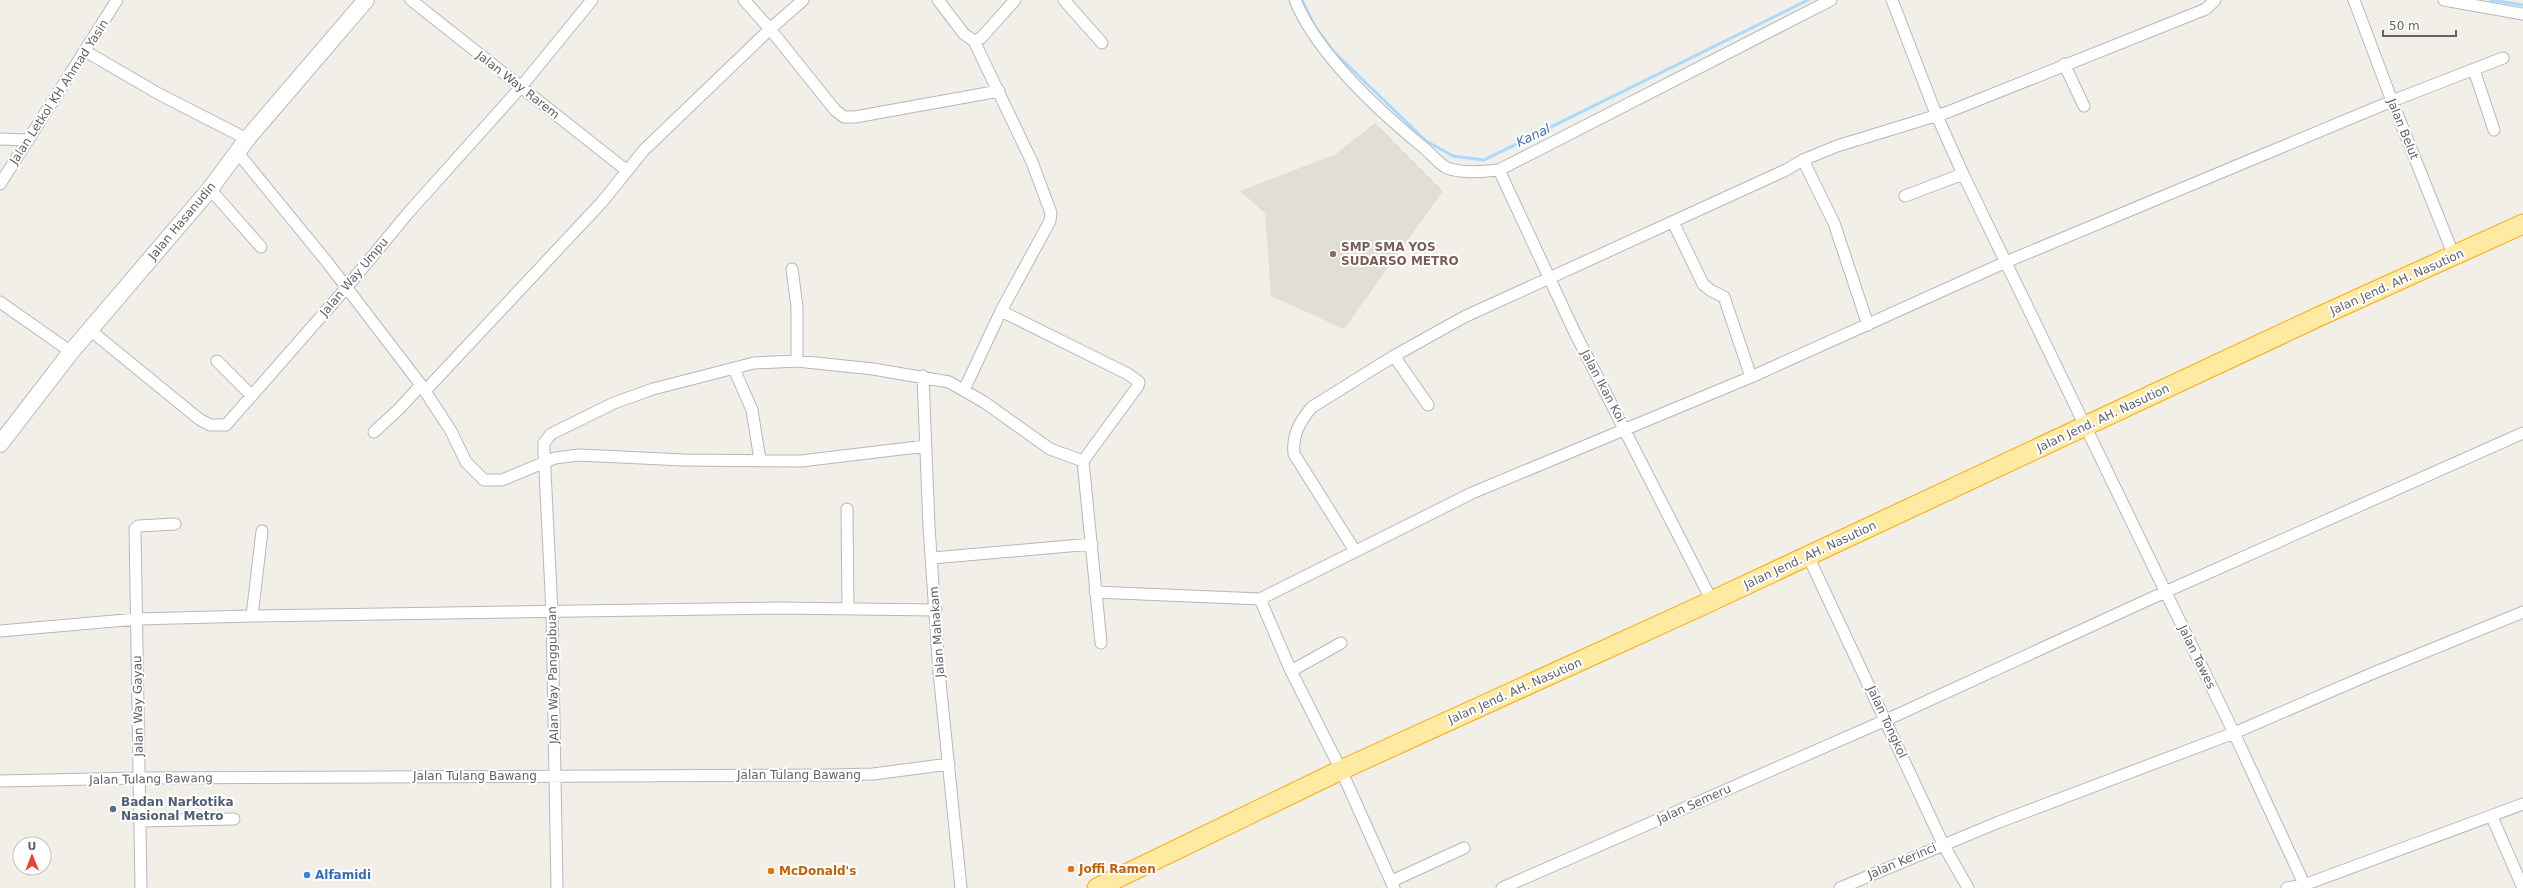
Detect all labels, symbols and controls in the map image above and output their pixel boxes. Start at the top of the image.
scale bar [2383,12,2456,38]
street label: Jalan Letkol KH Ahmad Yasin [6,17,111,168]
text: 50 m [2389,19,2420,33]
street label: Jalan Way Rarem [473,48,562,122]
street label: Jalan Belut [2384,96,2422,162]
water label: Kanal [1514,121,1553,150]
street label: Jalan Hasanudin [145,179,218,263]
street label: Jalan Way Umpu [316,235,391,320]
place label: SMP SMA YOS SUDARSO METRO [1341,240,1459,268]
street label: Jalan Jend. AH. Nasution [2327,246,2466,318]
marker: SMP SMA YOS SUDARSO METRO [1328,249,1338,259]
street label: Jalan Ikan Koi [1578,347,1628,425]
street label: Jalan Jend. AH. Nasution [2034,381,2171,455]
street label: Jalan Jend. AH. Nasution [1741,518,1878,592]
street label: Jalan Mahakam [927,586,947,679]
street label: JAlan Way Panggubuan [545,606,561,745]
street label: Jalan Tawes [2175,622,2218,691]
street label: Jalan Way Gayau [130,655,146,758]
street label: Jalan Jend. AH. Nasution [1445,655,1584,727]
street label: Jalan Tongkol [1864,683,1910,760]
street label: Jalan Tulang Bawang [736,768,861,782]
street label: Jalan Tulang Bawang [412,769,537,783]
street label: Jalan Tulang Bawang [88,771,213,787]
street label: Jalan Semeru [1654,781,1733,827]
place label: Badan Narkotika Nasional Metro [121,795,234,823]
marker: Badan Narkotika Nasional Metro [108,804,118,814]
north arrow [12,836,52,876]
text: U [27,840,36,853]
street label: Jalan Kerinci [1865,840,1939,882]
place label: Joffi Ramen [1078,862,1156,876]
place label: McDonald's [779,864,856,878]
marker: Joffi Ramen [1066,864,1076,874]
marker: McDonald's [766,866,776,876]
place label: Alfamidi [315,868,371,882]
marker: Alfamidi [302,870,312,880]

